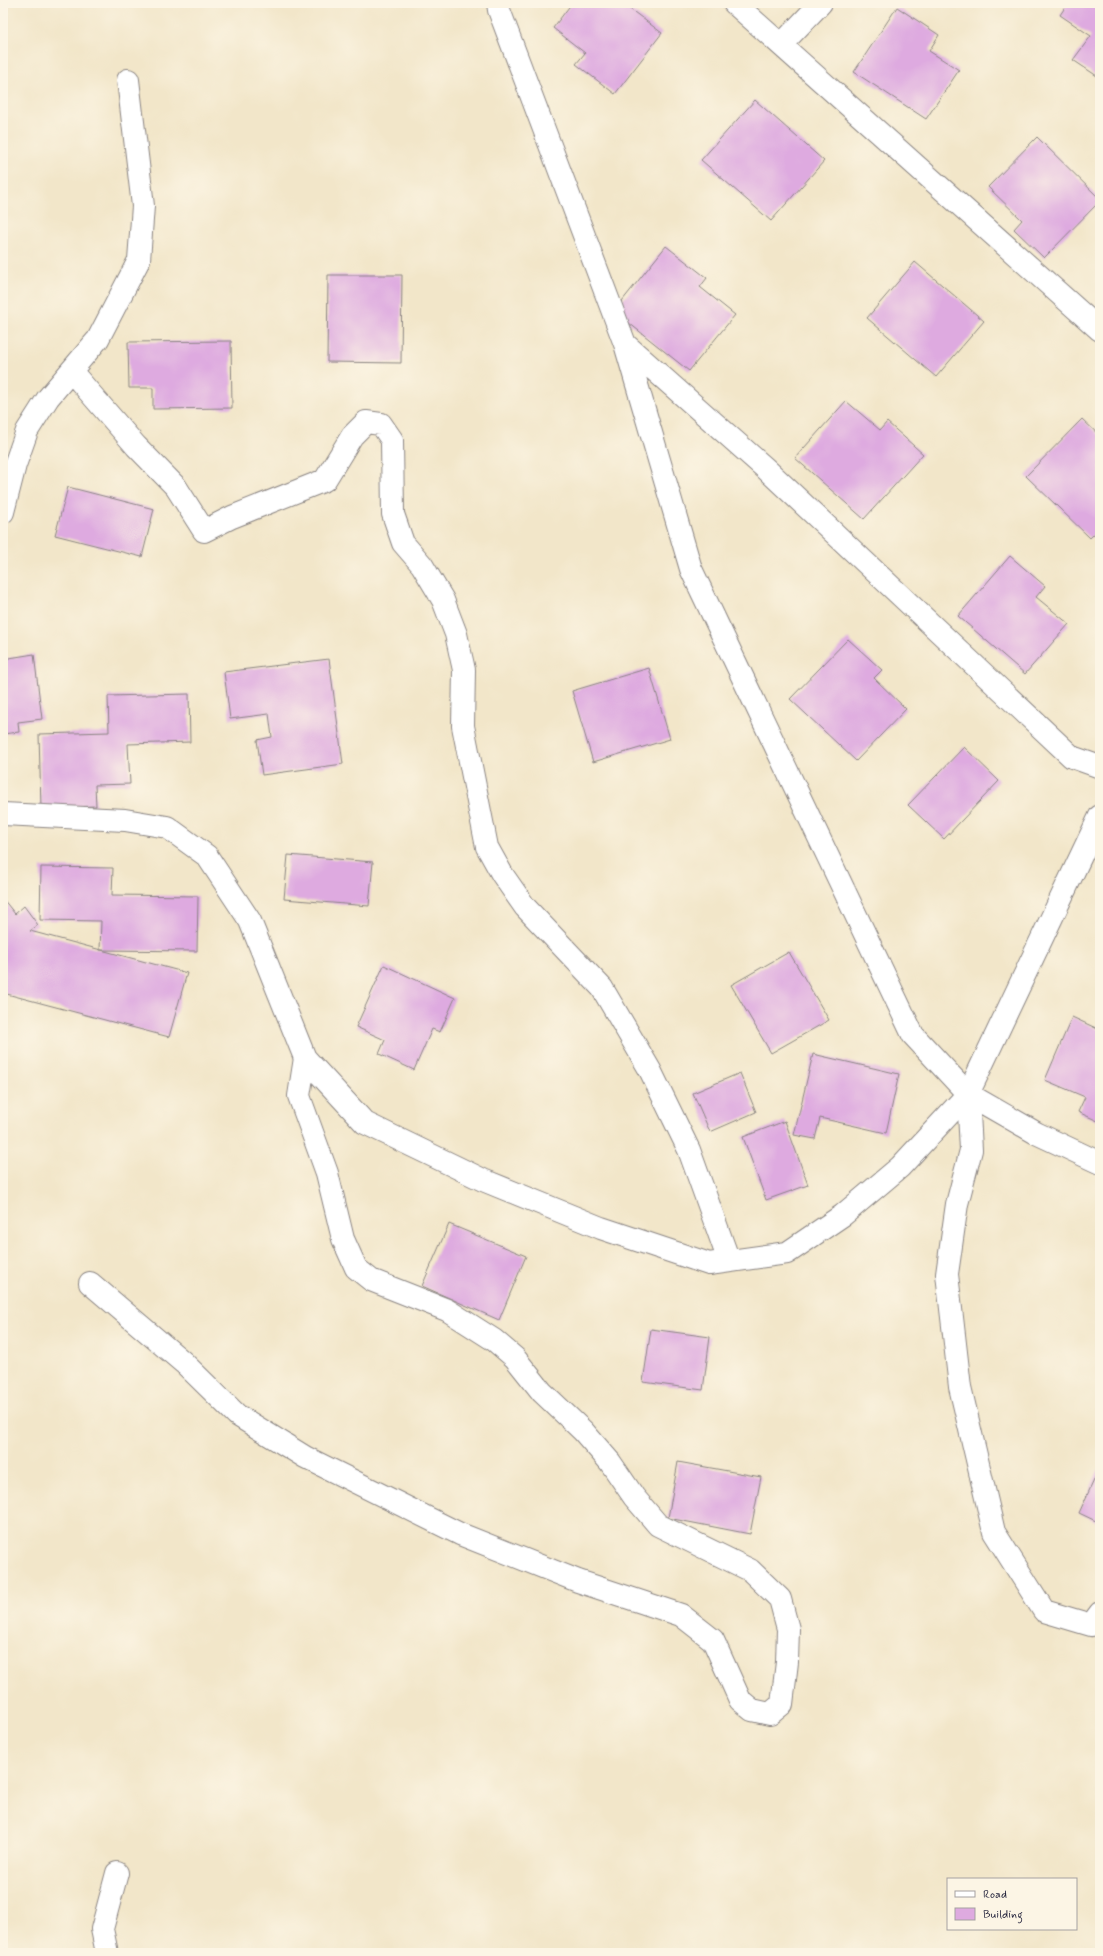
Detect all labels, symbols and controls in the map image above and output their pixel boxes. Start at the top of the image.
legend [947,1878,1077,1930]
text: Road [983,1887,1007,1903]
text: Building [983,1907,1023,1924]

